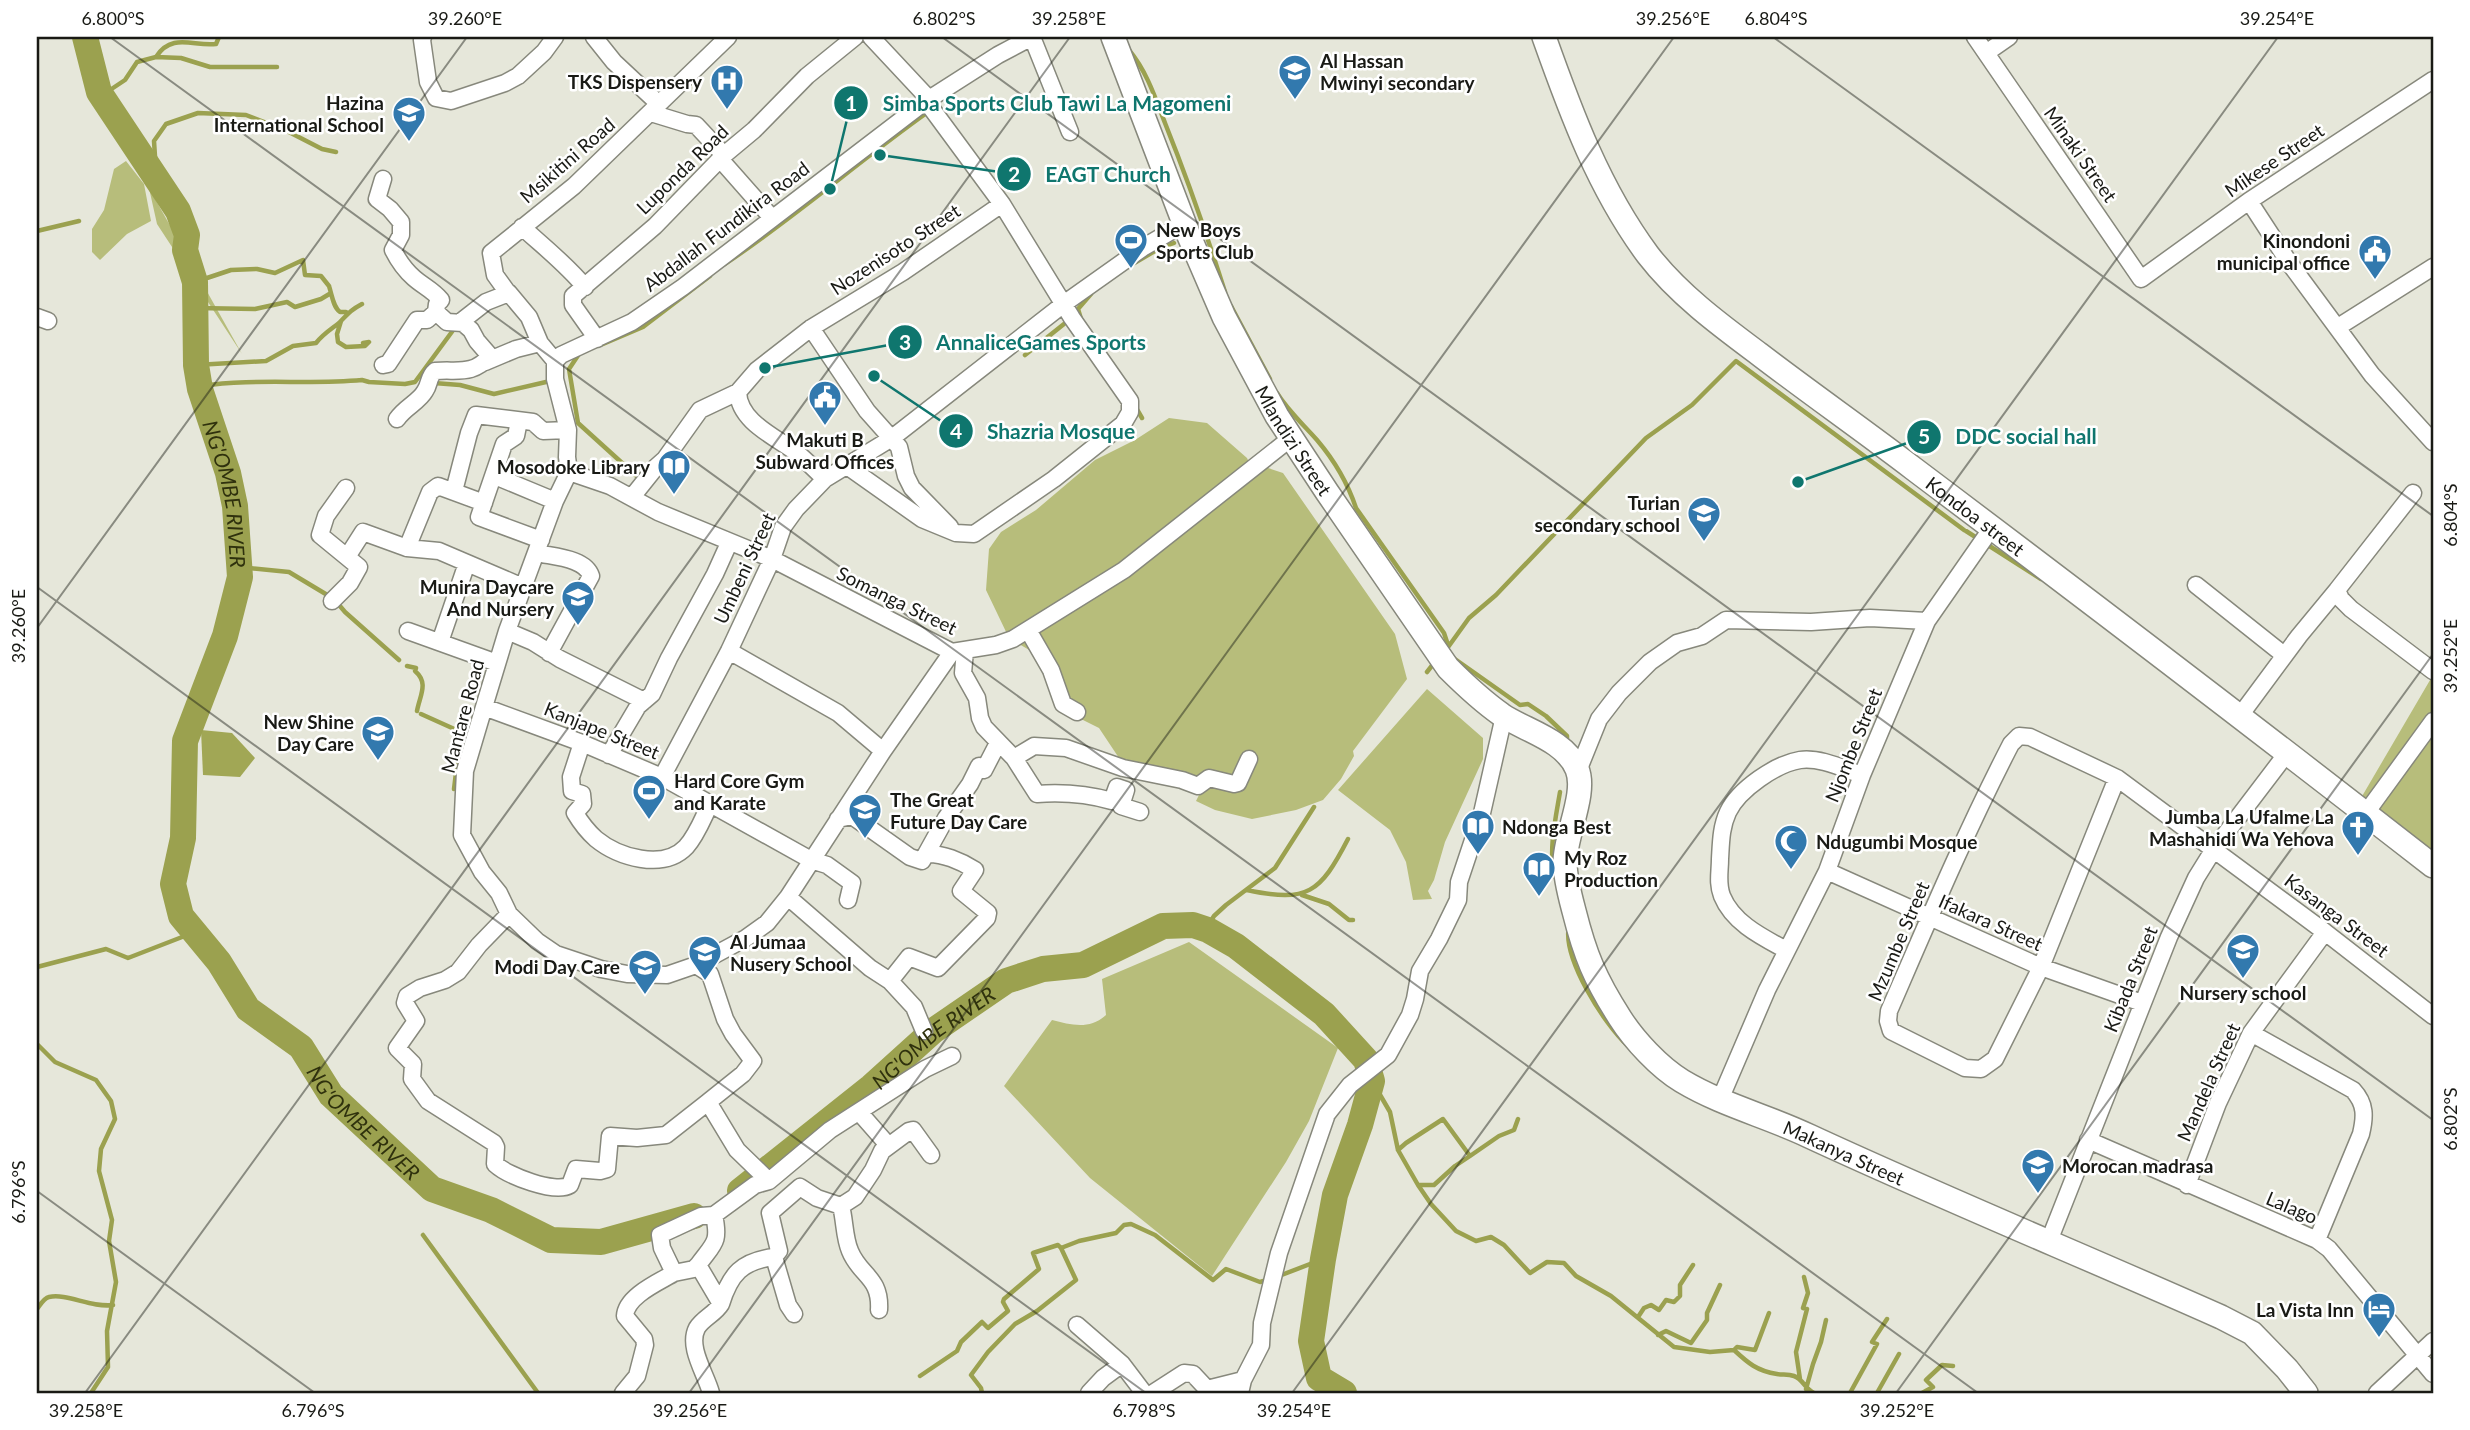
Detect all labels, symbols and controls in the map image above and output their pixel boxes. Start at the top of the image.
text: 6.800°S [81,7,145,29]
text: 39.260°E [428,7,502,29]
text: 6.802°S [912,7,976,29]
text: 39.258°E [1032,7,1106,29]
text: 39.256°E [1636,7,1710,29]
text: 6.804°S [1744,7,1808,29]
text: 39.254°E [2240,7,2314,29]
place label: Al Hassan Mwinyi secondary [1319,49,1475,94]
school or university icon: Al Hassan Mwinyi secondary [1276,52,1314,101]
hospital icon: TKS Dispensery [708,62,746,111]
place label: TKS Dispensery [568,70,703,93]
callout: Simba Sports Club Tawi La Magomeni [834,82,1246,124]
text: 1 [845,90,857,115]
text: Simba Sports Club Tawi La Magomeni [883,90,1231,115]
place label: Hazina International School [214,91,384,136]
school or university icon: Hazina International School [390,94,428,143]
street label: Minaki Street [2040,102,2122,206]
street label: Msikitini Road [515,113,619,207]
street label: Mikese Street [2220,118,2328,202]
street label: Luponda Road [631,119,733,219]
callout: EAGT Church [996,153,1185,195]
street label: Abdallah Fundikira Road [639,156,813,296]
text: 2 [1008,161,1020,186]
text: EAGT Church [1045,161,1171,186]
street label: Nozenisoto Street [826,198,964,299]
place label: New Boys Sports Club [1156,218,1254,263]
sports icon: New Boys Sports Club [1112,221,1150,270]
place label: Kinondoni municipal office [2217,229,2350,274]
public building icon: Kinondoni municipal office [2356,232,2394,281]
callout: AnnaliceGames Sports [888,321,1160,363]
text: 3 [899,329,911,354]
text: AnnaliceGames Sports [935,329,1146,354]
public building icon: Makuti B Subward Offices [806,378,844,427]
street label: Mlandizi Street [1251,381,1337,499]
callout: Shazria Mosque [938,410,1149,452]
callout: DDC social hall [1906,416,2111,458]
water label: NG'OMBE RIVER [199,417,252,569]
text: 4 [950,418,962,443]
text: Shazria Mosque [987,418,1135,443]
text: 5 [1918,423,1930,448]
text: DDC social hall [1955,423,2097,448]
place label: Makuti B Subward Offices [756,428,894,473]
library icon: Mosodoke Library [655,447,693,496]
place label: Mosodoke Library [497,455,651,478]
street label: Kondoa street [1922,471,2030,560]
text: 6.804°S [2439,483,2461,547]
place label: Turian secondary school [1534,491,1680,536]
school or university icon: Turian secondary school [1685,494,1723,543]
street label: Umbeni Street [708,509,780,627]
street label: Somanga Street [833,561,961,639]
place label: Munira Daycare And Nursery [420,575,555,620]
school or university icon: Munira Daycare And Nursery [559,578,597,627]
text: 39.260°E [7,589,29,663]
text: 39.252°E [2439,619,2461,693]
street label: Mantare Road [436,656,488,776]
street label: Njombe Street [1820,684,1886,805]
street label: Kanjape Street [541,696,663,764]
place label: New Shine Day Care [263,710,354,755]
school or university icon: New Shine Day Care [359,713,397,762]
place label: Hard Core Gym and Karate [674,769,805,814]
sports icon: Hard Core Gym and Karate [630,772,668,821]
place label: The Great Future Day Care [890,788,1027,833]
school or university icon: The Great Future Day Care [846,791,884,840]
place label: Jumba La Ufalme La Mashahidi Wa Yehova [2149,805,2334,850]
library icon: Ndonga Best [1459,807,1497,856]
church icon: Jumba La Ufalme La Mashahidi Wa Yehova [2339,808,2377,857]
place label: Ndonga Best [1502,815,1611,838]
mosque icon: Ndugumbi Mosque [1772,822,1810,871]
place label: Ndugumbi Mosque [1816,830,1977,853]
place label: My Roz Production [1564,846,1658,891]
library icon: My Roz Production [1520,849,1558,898]
street label: Kasanga Street [2280,868,2394,962]
street label: Mzumbe Street [1862,878,1934,1004]
street label: Ifakara Street [1935,889,2047,955]
street label: Kibada Street [2098,923,2162,1035]
place label: Al Jumaa Nusery School [729,930,852,975]
school or university icon: Nursery school [2224,931,2262,980]
school or university icon: Al Jumaa Nusery School [686,933,724,982]
school or university icon: Modi Day Care [626,947,664,996]
place label: Modi Day Care [494,955,620,978]
water label: NG'OMBE RIVER [866,980,999,1093]
place label: Nursery school [2180,981,2306,1004]
street label: Mandela Street [2172,1019,2244,1145]
water label: NG'OMBE RIVER [303,1060,426,1184]
text: 6.802°S [2439,1087,2461,1151]
street label: Makanya Street [1780,1115,1908,1189]
school or university icon: Morocan madrasa [2019,1146,2057,1195]
place label: Morocan madrasa [2062,1154,2213,1177]
text: 6.796°S [7,1160,29,1224]
street label: Lalago [2263,1186,2321,1228]
hotel icon: La Vista Inn [2360,1290,2398,1339]
place label: La Vista Inn [2256,1298,2354,1321]
text: 39.258°E [49,1399,123,1421]
text: 6.796°S [281,1399,345,1421]
text: 39.256°E [653,1399,727,1421]
text: 6.798°S [1112,1399,1176,1421]
text: 39.254°E [1257,1399,1331,1421]
text: 39.252°E [1860,1399,1934,1421]

